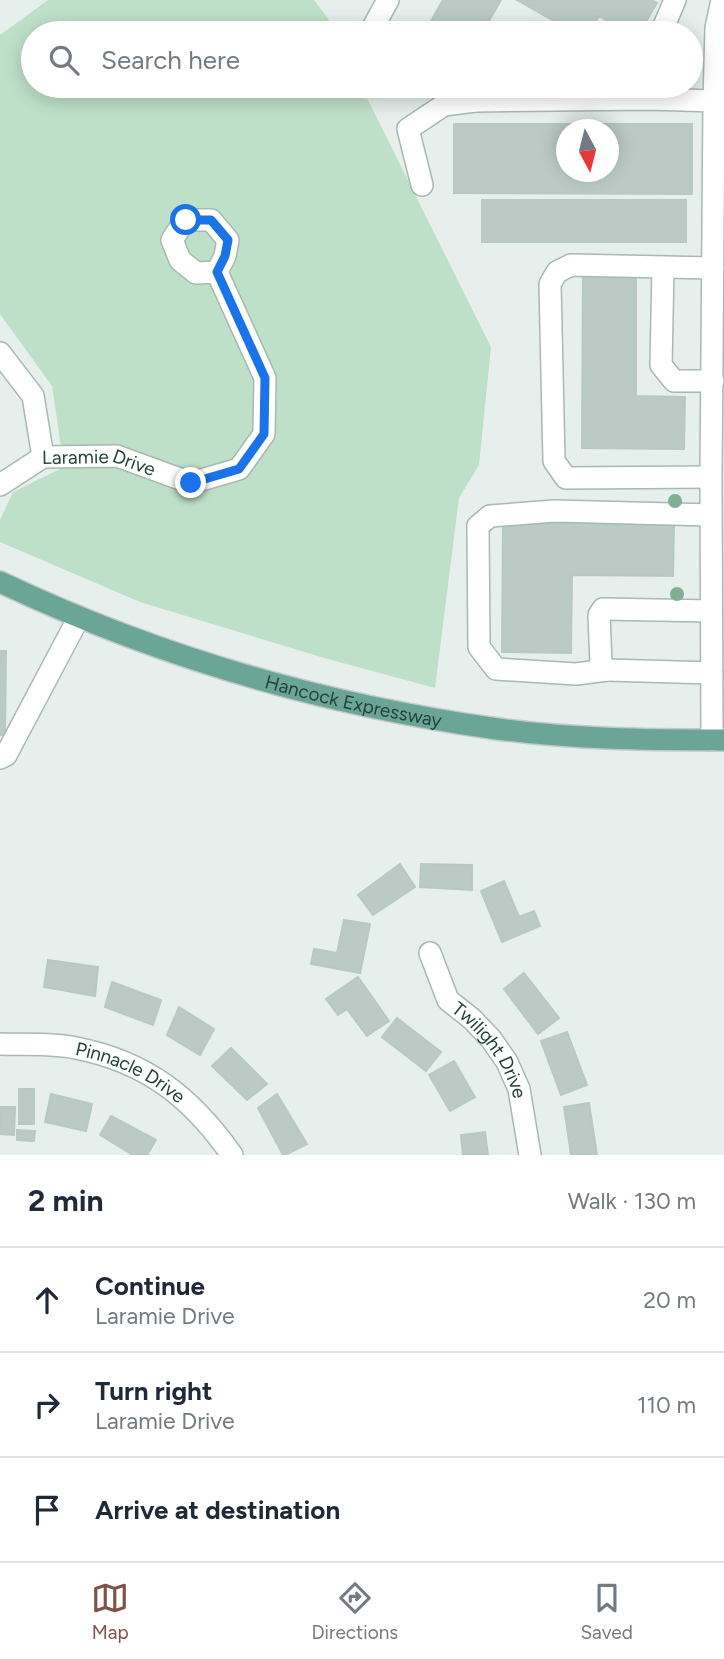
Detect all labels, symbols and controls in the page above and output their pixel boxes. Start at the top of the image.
search box [21,21,703,98]
icon: search [45,41,83,79]
text: Search here [101,44,240,76]
north arrow [556,119,619,182]
route start [170,204,201,235]
street label: Laramie Drive [42,444,159,481]
route end [175,467,206,498]
street label: Hancock Expressway [263,670,444,732]
street label: Twilight Drive [448,996,532,1100]
street label: Pinnacle Drive [74,1037,190,1108]
text: 2 min [28,1182,104,1219]
text: Walk · 130 m [568,1187,696,1215]
text: Continue [95,1270,205,1302]
icon: ahead [28,1281,66,1319]
text: 20 m [643,1286,696,1314]
text: Laramie Drive [95,1302,235,1330]
text: Turn right [95,1375,212,1407]
icon: right [28,1386,66,1424]
text: 110 m [637,1391,696,1419]
text: Laramie Drive [95,1407,235,1435]
icon: arrive [28,1491,66,1529]
text: Arrive at destination [95,1494,340,1526]
tab: Map [91,1579,129,1644]
tab: Directions [311,1579,398,1644]
tab: Saved [580,1579,633,1644]

